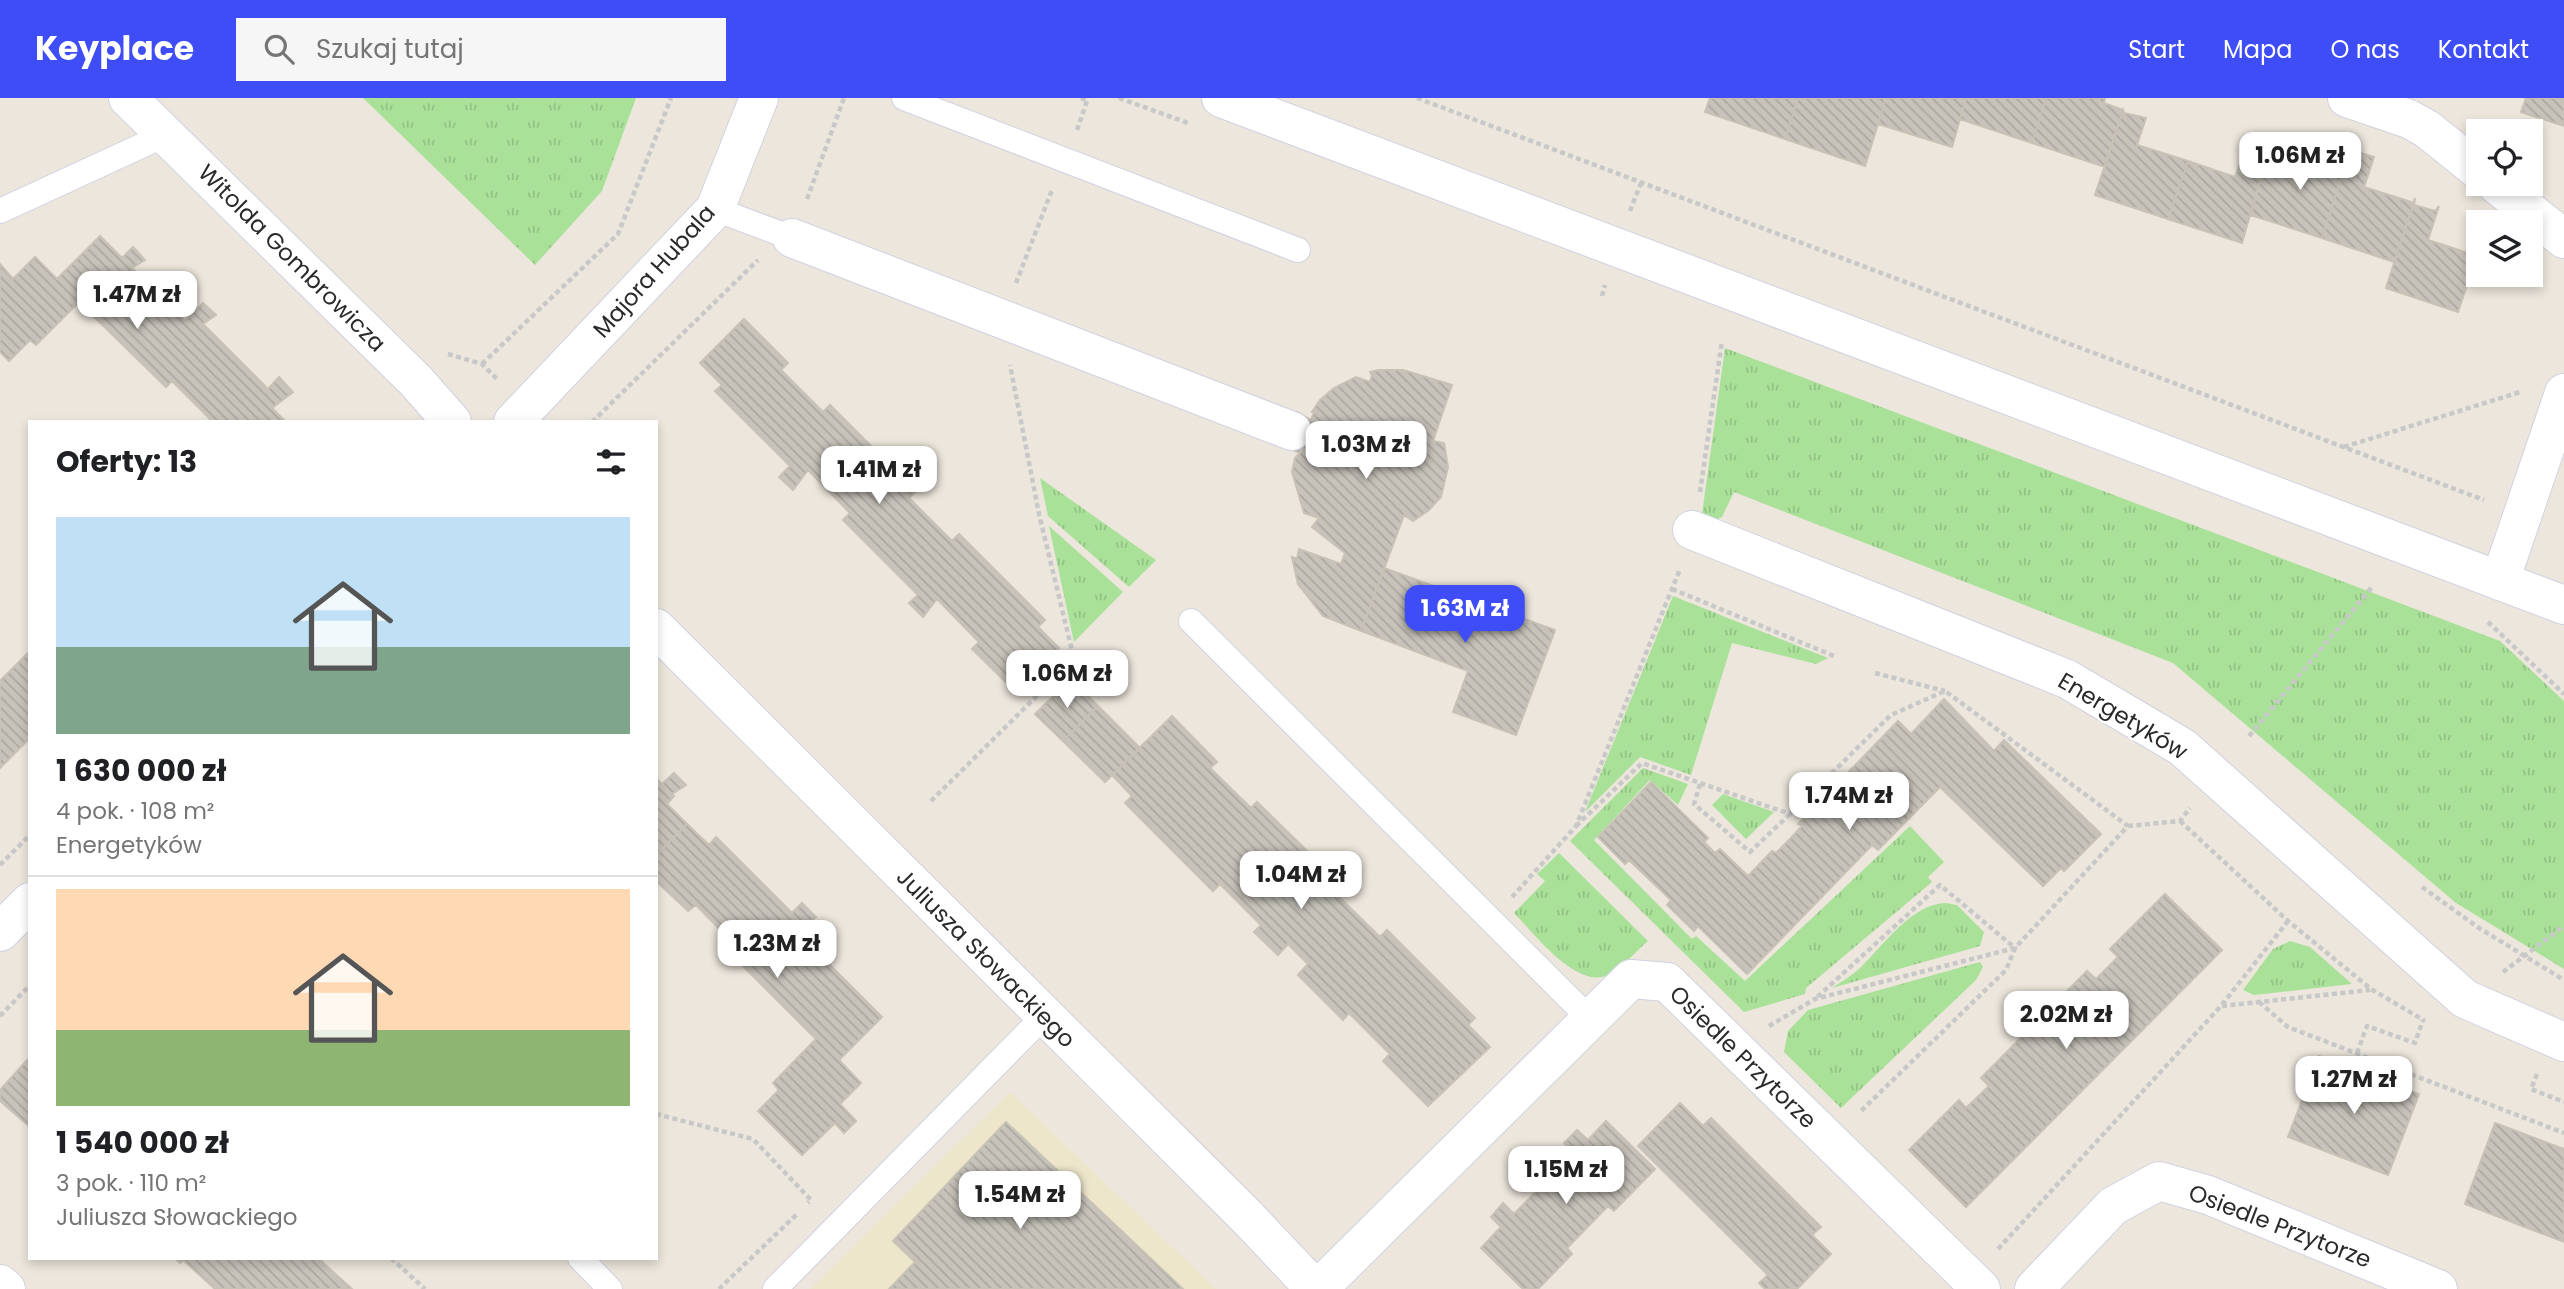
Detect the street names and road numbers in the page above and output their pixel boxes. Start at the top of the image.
street label: Witolda Gombrowicza [191,157,393,359]
street label: Majora Hubala [586,198,722,344]
street label: Energetyków [2052,665,2194,767]
street label: Juliusza Słowackiego [889,861,1083,1055]
street label: Osiedle Przytorze [1662,978,1824,1136]
street label: Osiedle Przytorze [2184,1176,2376,1276]

